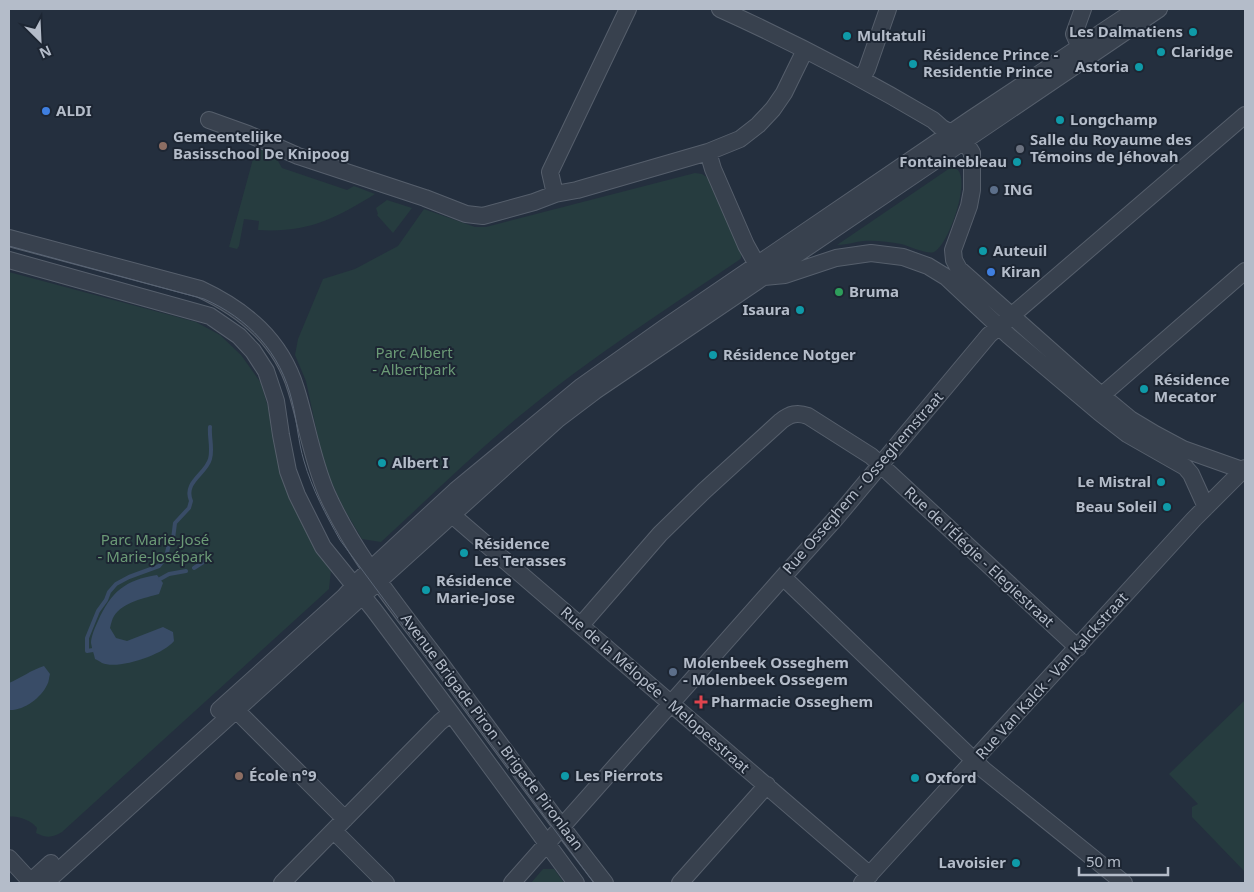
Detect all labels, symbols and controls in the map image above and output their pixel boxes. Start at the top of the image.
north arrow [15,15,65,65]
place label: Les Dalmatiens [1069,21,1183,41]
place label: Multatuli [857,25,926,45]
marker: Les Dalmatiens [1187,26,1199,38]
marker: Multatuli [841,30,853,42]
text: N [36,41,55,63]
place label: Claridge [1171,41,1233,61]
place label: Résidence Prince - Residentie Prince [923,44,1058,81]
marker: Claridge [1155,46,1167,58]
place label: Astoria [1075,56,1129,76]
marker: Résidence Prince - Residentie Prince [907,58,919,70]
marker: Astoria [1133,61,1145,73]
place label: ALDI [56,100,92,120]
marker: ALDI [40,105,52,117]
place label: Longchamp [1070,109,1158,129]
marker: Longchamp [1054,114,1066,126]
place label: Gemeentelijke Basisschool De Knipoog [173,126,349,163]
place label: Salle du Royaume des Témoins de Jéhovah [1030,129,1192,166]
marker: Gemeentelijke Basisschool De Knipoog [157,140,169,152]
marker: Salle du Royaume des Témoins de Jéhovah [1014,143,1026,155]
place label: Fontainebleau [899,151,1007,171]
marker: Fontainebleau [1011,156,1023,168]
place label: ING [1004,179,1033,199]
marker: ING [988,184,1000,196]
place label: Auteuil [993,240,1047,260]
marker: Auteuil [977,245,989,257]
place label: Kiran [1001,261,1041,281]
marker: Kiran [985,266,997,278]
place label: Bruma [849,281,899,301]
marker: Bruma [833,286,845,298]
place label: Isaura [743,299,790,319]
marker: Isaura [794,304,806,316]
park label: Parc Albert - Albertpark [372,342,456,379]
place label: Résidence Notger [723,344,856,364]
marker: Résidence Notger [707,349,719,361]
place label: Résidence Mecator [1154,369,1230,406]
marker: Résidence Mecator [1138,383,1150,395]
street label: Rue Osseghem - Osseghemstraat [777,387,947,578]
place label: Albert I [392,452,448,472]
marker: Albert I [376,457,388,469]
place label: Le Mistral [1077,471,1151,491]
marker: Le Mistral [1155,476,1167,488]
street label: Rue de l'Élégie - Elegiestraat [901,482,1059,631]
place label: Beau Soleil [1075,496,1157,516]
marker: Beau Soleil [1161,501,1173,513]
park label: Parc Marie-José - Marie-Josépark [98,529,212,566]
place label: Résidence Les Terasses [474,533,566,570]
marker: Résidence Les Terasses [458,547,470,559]
place label: Résidence Marie-Jose [436,570,515,607]
marker: Résidence Marie-Jose [420,584,432,596]
street label: Rue Van Kalck - Van Kalckstraat [971,587,1132,763]
street label: Rue de la Mélopée - Melopeestraat [557,602,755,777]
street label: Avenue Brigade Piron - Brigade Pironlaan [397,609,589,854]
place label: Molenbeek Osseghem - Molenbeek Ossegem [683,652,849,689]
marker: Molenbeek Osseghem - Molenbeek Ossegem [667,666,679,678]
place label: Pharmacie Osseghem [711,691,873,711]
marker: Pharmacie Osseghem [695,696,707,708]
place label: École n°9 [249,765,317,785]
place label: Les Pierrots [575,765,663,785]
place label: Oxford [925,767,977,787]
marker: École n°9 [233,770,245,782]
marker: Les Pierrots [559,770,571,782]
marker: Oxford [909,772,921,784]
scale bar [1079,844,1168,876]
text: 50 m [1086,851,1121,871]
place label: Lavoisier [939,852,1006,872]
marker: Lavoisier [1010,857,1022,869]

